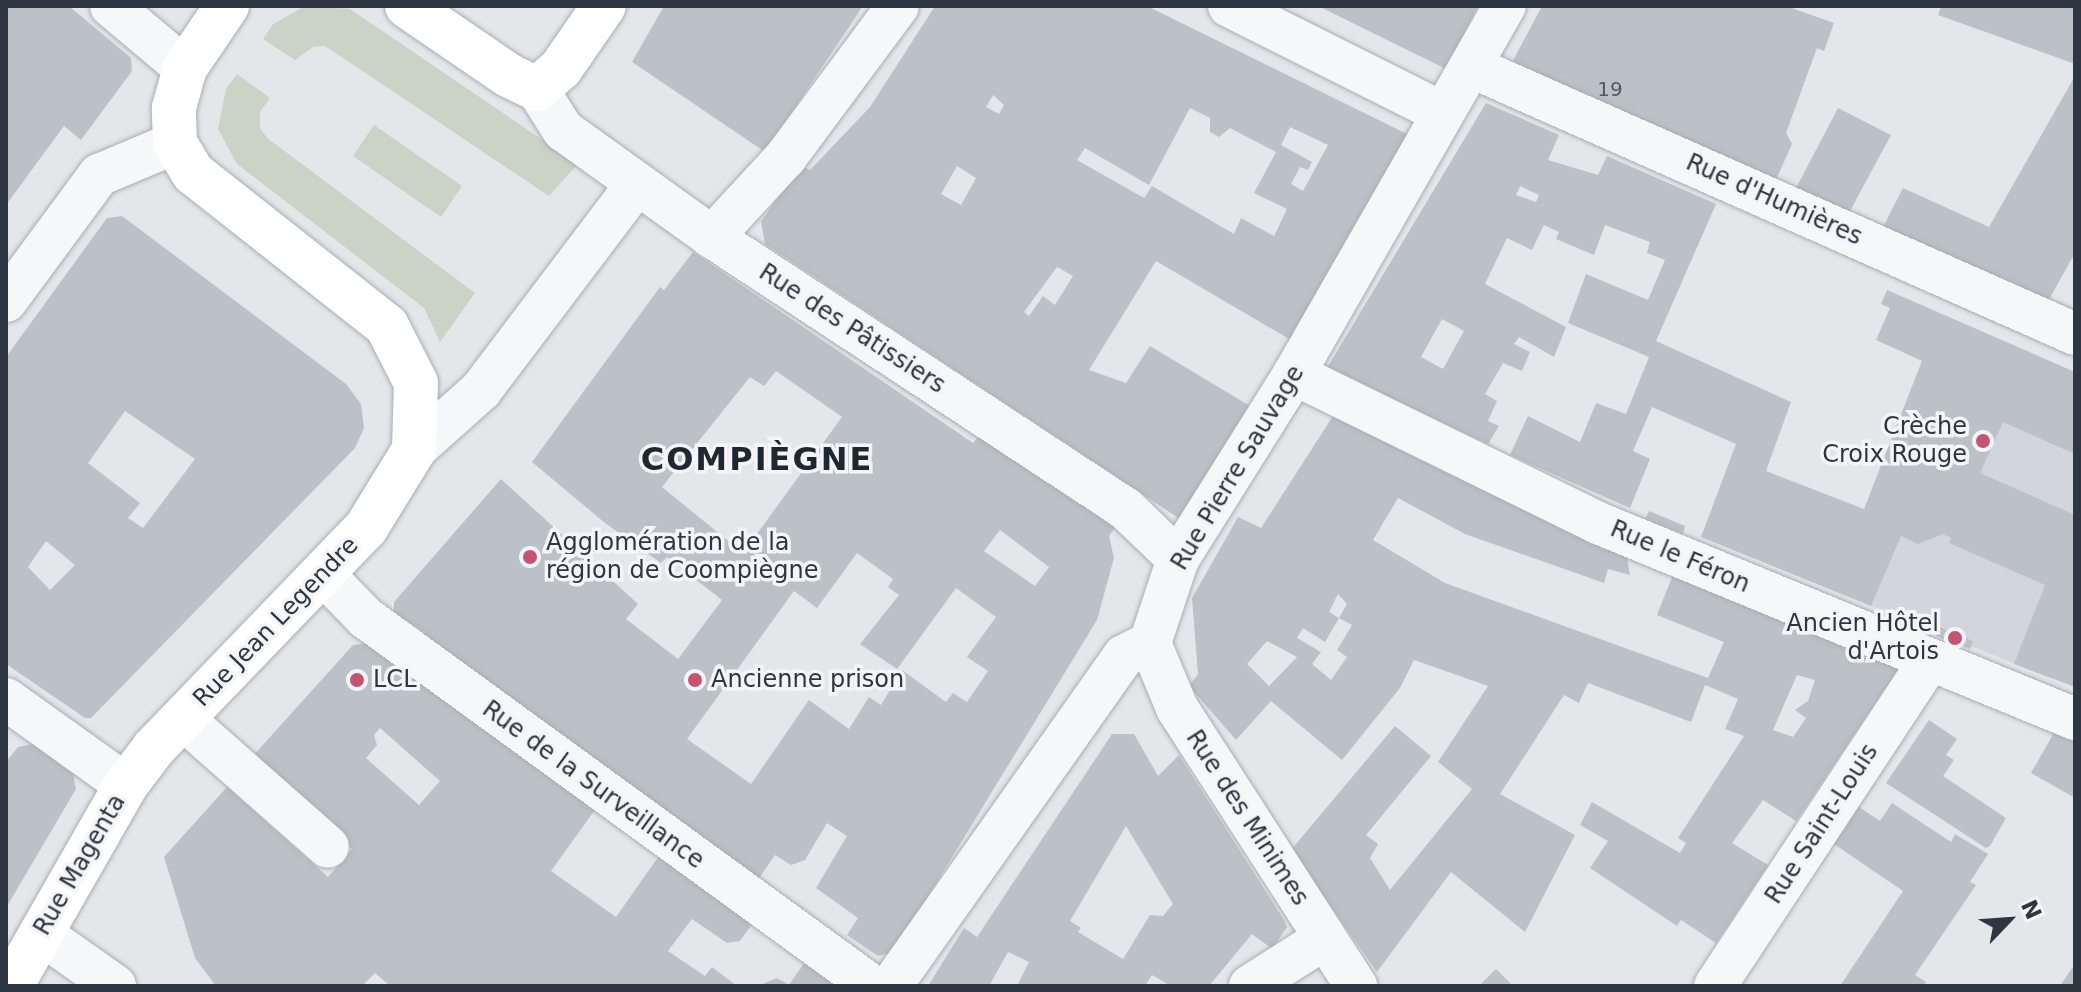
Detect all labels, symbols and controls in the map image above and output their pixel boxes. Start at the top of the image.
house number: 19 [1597,77,1623,101]
street label: Rue d'Humières [1681,148,1867,252]
street label: Rue des Pâtissiers [753,258,951,400]
street label: Rue Pierre Sauvage [1165,360,1311,576]
place label: Crèche Croix Rouge [1822,413,1967,469]
marker: Crèche Croix Rouge [1974,432,1992,450]
district label: COMPIÈGNE [641,440,873,478]
street label: Rue le Féron [1606,515,1754,599]
place label: Agglomération de la région de Coompiègne [546,529,819,585]
street label: Rue Jean Legendre [188,531,364,713]
marker: Agglomération de la région de Coompiègne [521,548,539,566]
place label: Ancien Hôtel d'Artois [1786,610,1939,666]
marker: Ancien Hôtel d'Artois [1946,629,1964,647]
place label: LCL [373,666,416,694]
place label: Ancienne prison [711,666,904,694]
marker: LCL [348,671,366,689]
marker: Ancienne prison [686,671,704,689]
street label: Rue de la Surveillance [477,695,709,875]
street label: Rue des Minimes [1180,725,1314,911]
street label: Rue Saint-Louis [1760,739,1884,909]
street label: Rue Magenta [28,789,132,941]
north arrow [1969,880,2049,960]
text: N [2016,896,2046,923]

